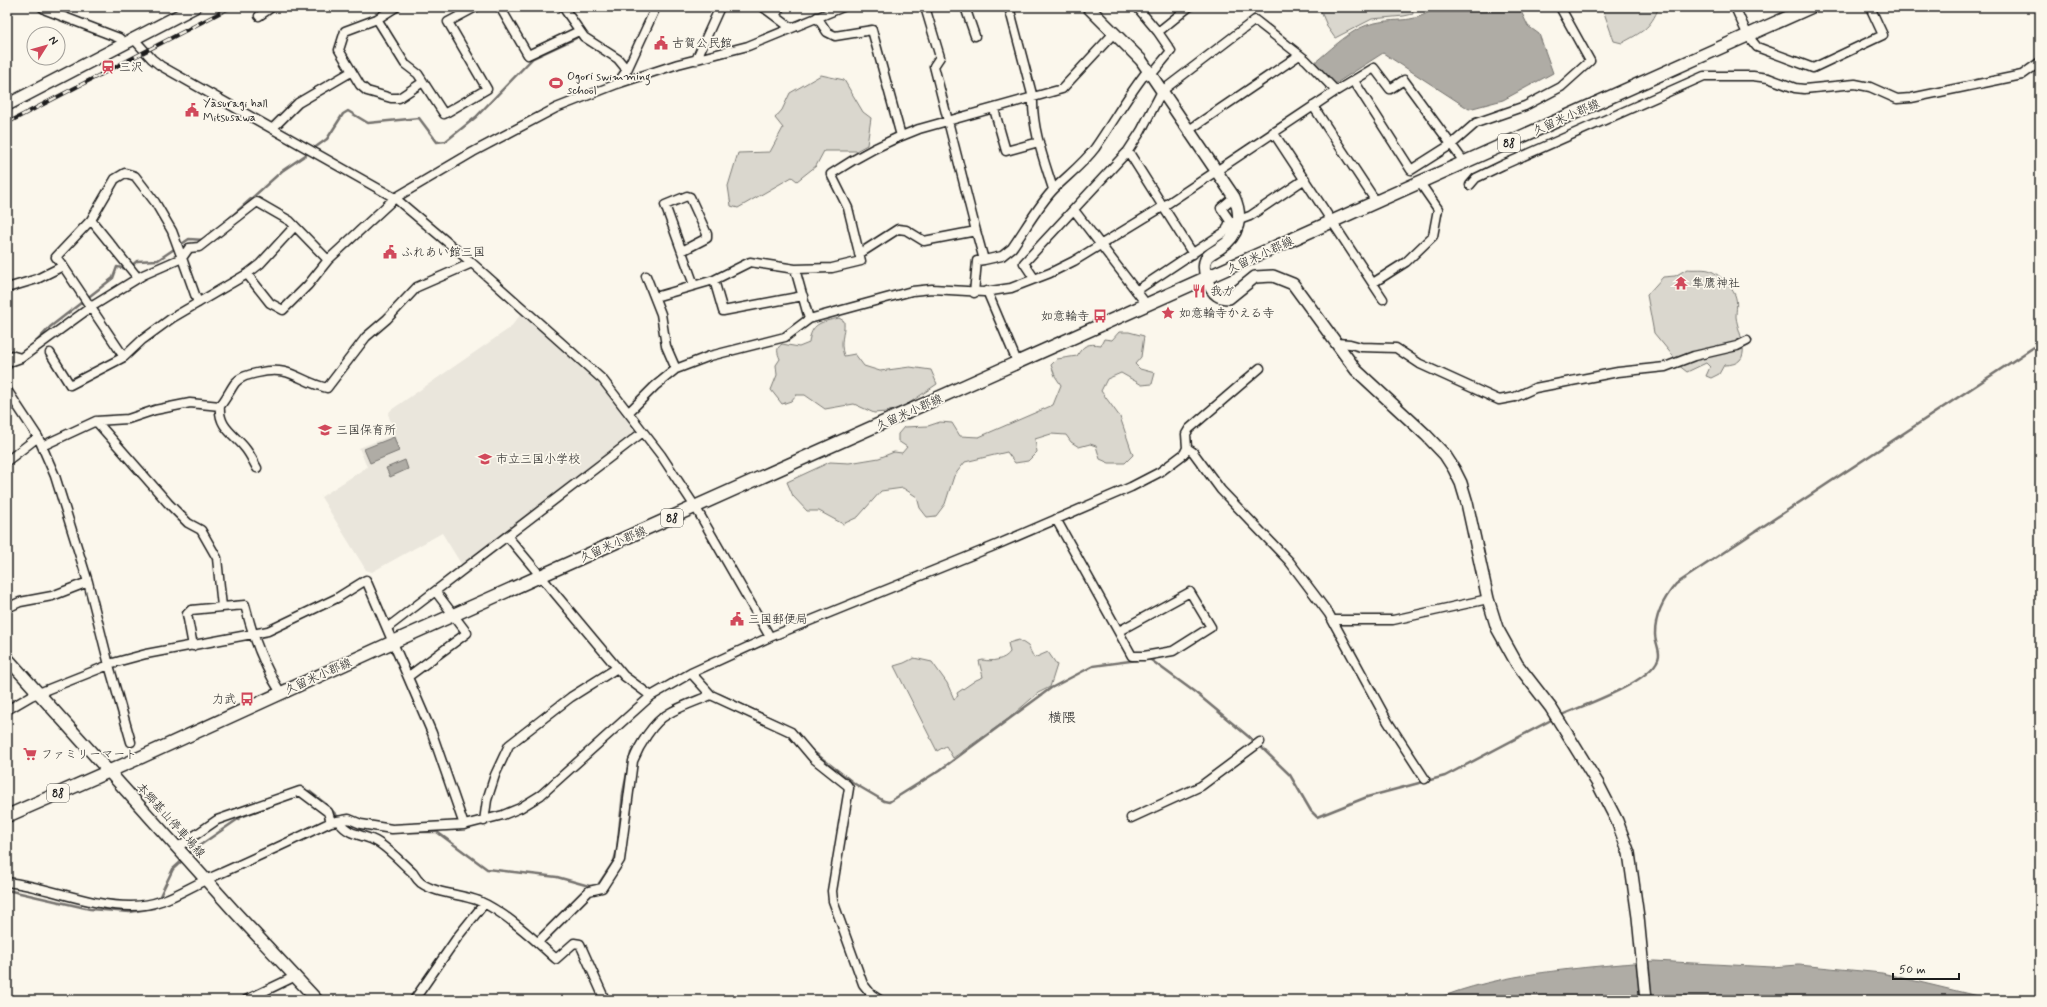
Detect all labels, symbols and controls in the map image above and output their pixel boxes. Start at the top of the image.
north arrow [26,26,66,66]
text: N [45,33,61,48]
public building icon: 古賀公民館 [653,35,669,51]
place label: 古賀公民館 [672,36,732,52]
station icon: 三沢 [100,59,116,75]
place label: 三沢 [119,60,143,76]
place label: Ogori swimming school [567,69,651,99]
sports icon: Ogori swimming school [548,75,564,91]
place label: Yasuragi hall Mitsusawa [203,96,268,126]
street label: 久留米小郡線 [1530,96,1603,140]
public building icon: Yasuragi hall Mitsusawa [184,102,200,118]
road number: 88 [1498,134,1520,152]
street label: 久留米小郡線 [1224,233,1296,278]
public building icon: ふれあい館三国 [382,244,398,260]
place label: ふれあい館三国 [401,245,485,261]
temple icon: 隼鷹神社 [1673,275,1689,291]
place label: 隼鷹神社 [1692,276,1740,292]
restaurant icon: 我ガ [1191,283,1207,299]
place label: 我ガ [1210,284,1234,300]
place icon: 如意輪寺かえる寺 [1160,305,1176,321]
place label: 如意輪寺かえる寺 [1179,306,1274,322]
bus stop icon: 如意輪寺 [1092,308,1108,324]
place label: 如意輪寺 [1041,309,1089,325]
street label: 久留米小郡線 [873,391,946,435]
school or university icon: 三国保育所 [317,422,333,438]
place label: 三国保育所 [336,423,396,439]
school or university icon: 市立三国小学校 [477,451,493,467]
place label: 市立三国小学校 [496,452,580,468]
road number: 88 [661,509,683,527]
street label: 久留米小郡線 [577,523,650,567]
public building icon: 三国郵便局 [729,611,745,627]
place label: 三国郵便局 [748,612,808,628]
street label: 久留米小郡線 [282,655,355,699]
bus stop icon: 力武 [239,691,255,707]
place label: 力武 [212,692,236,708]
district label: 横隈 [1048,709,1076,727]
supermarket icon: ファミリーマート [22,746,38,762]
place label: ファミリーマート [41,747,137,763]
street label: 本郷基山停車場線 [132,780,208,862]
road number: 88 [47,784,69,802]
scale bar [1893,955,1959,981]
text: 50 m [1899,962,1926,978]

